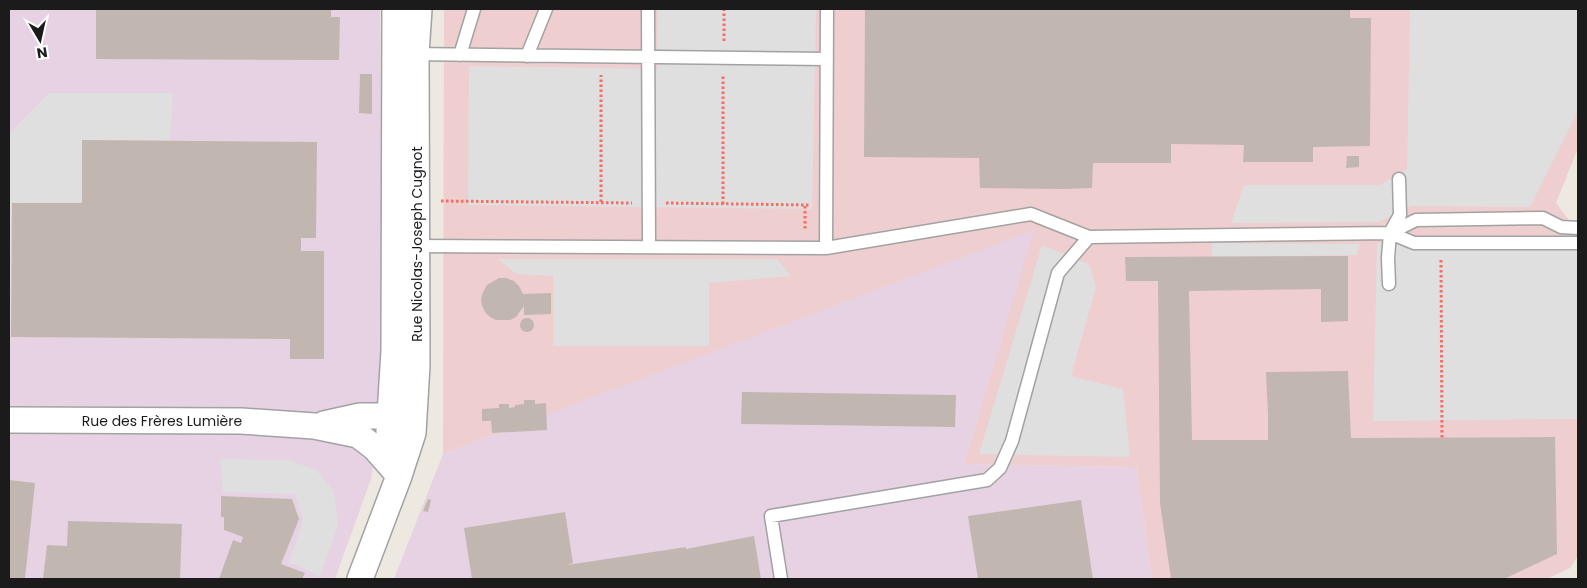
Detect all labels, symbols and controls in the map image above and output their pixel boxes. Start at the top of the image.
north arrow [15,15,65,65]
text: N [35,42,49,64]
street label: Rue Nicolas-Joseph Cugnot [407,146,427,342]
street label: Rue des Frères Lumière [82,411,243,431]

